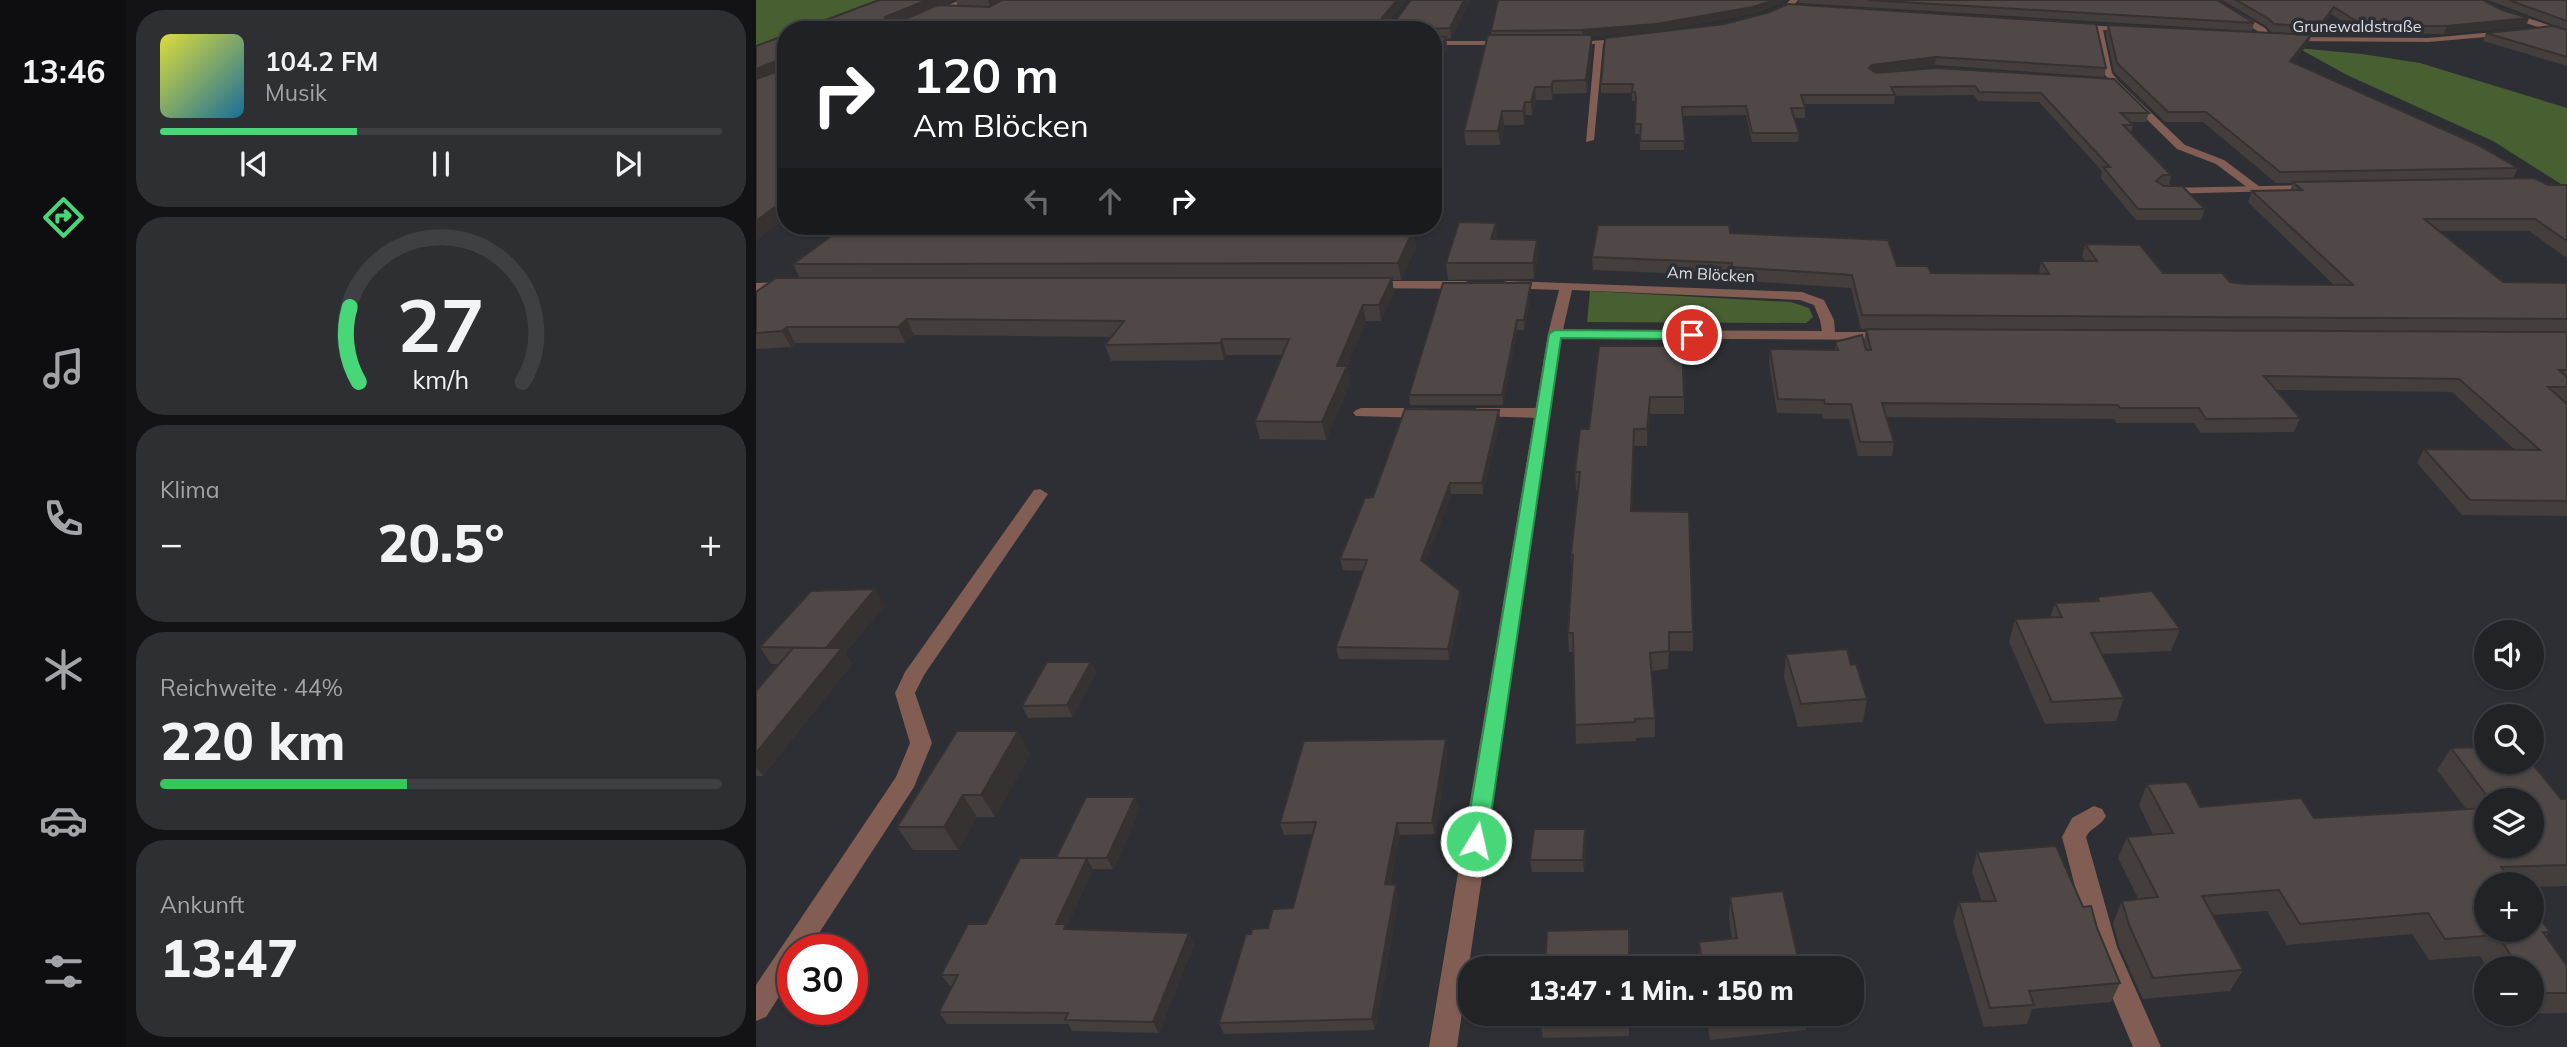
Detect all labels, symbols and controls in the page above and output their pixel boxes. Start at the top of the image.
street label: Grunewaldstraße [2292,16,2422,36]
text: 120 m [913,44,1059,105]
text: 104.2 FM [265,45,378,78]
icon: right [798,49,889,140]
text: 13:46 [21,51,105,91]
text: Musik [265,78,327,107]
text: Am Blöcken [913,105,1089,145]
icon: previous [235,145,273,183]
icon: pause [422,145,460,183]
icon: next [609,145,647,183]
icon: left [1018,182,1056,220]
icon: ahead [1091,182,1129,220]
icon: right [1164,182,1202,220]
icon: directions [39,193,88,242]
street label: Am Blöcken [1667,262,1755,286]
text: 27 [397,280,485,371]
pin [1662,305,1722,365]
icon: arrive [1673,316,1711,354]
icon: music [39,344,88,393]
text: km/h [413,364,469,395]
text: Klima [160,475,220,504]
icon: phone [39,494,88,543]
text: 20.5° [377,510,505,575]
text: − [160,519,183,567]
text: + [699,519,722,567]
map controls [2474,620,2544,1026]
button: sound [2474,620,2544,690]
icon: climate [39,645,88,694]
text: Reichweite · 44% [160,673,343,702]
button: search [2474,704,2544,774]
text: 220 km [160,708,345,773]
button: layers [2474,788,2544,858]
icon: car [39,796,88,845]
position arrow [1439,804,1513,878]
button: + [2474,872,2544,942]
text: Ankunft [160,890,244,919]
text: 13:47 [160,925,298,990]
speed limit sign: 30 [777,934,868,1025]
icon: filters [39,947,88,996]
button: − [2474,956,2544,1026]
text: 13:47 · 1 Min. · 150 m [1528,974,1794,1007]

